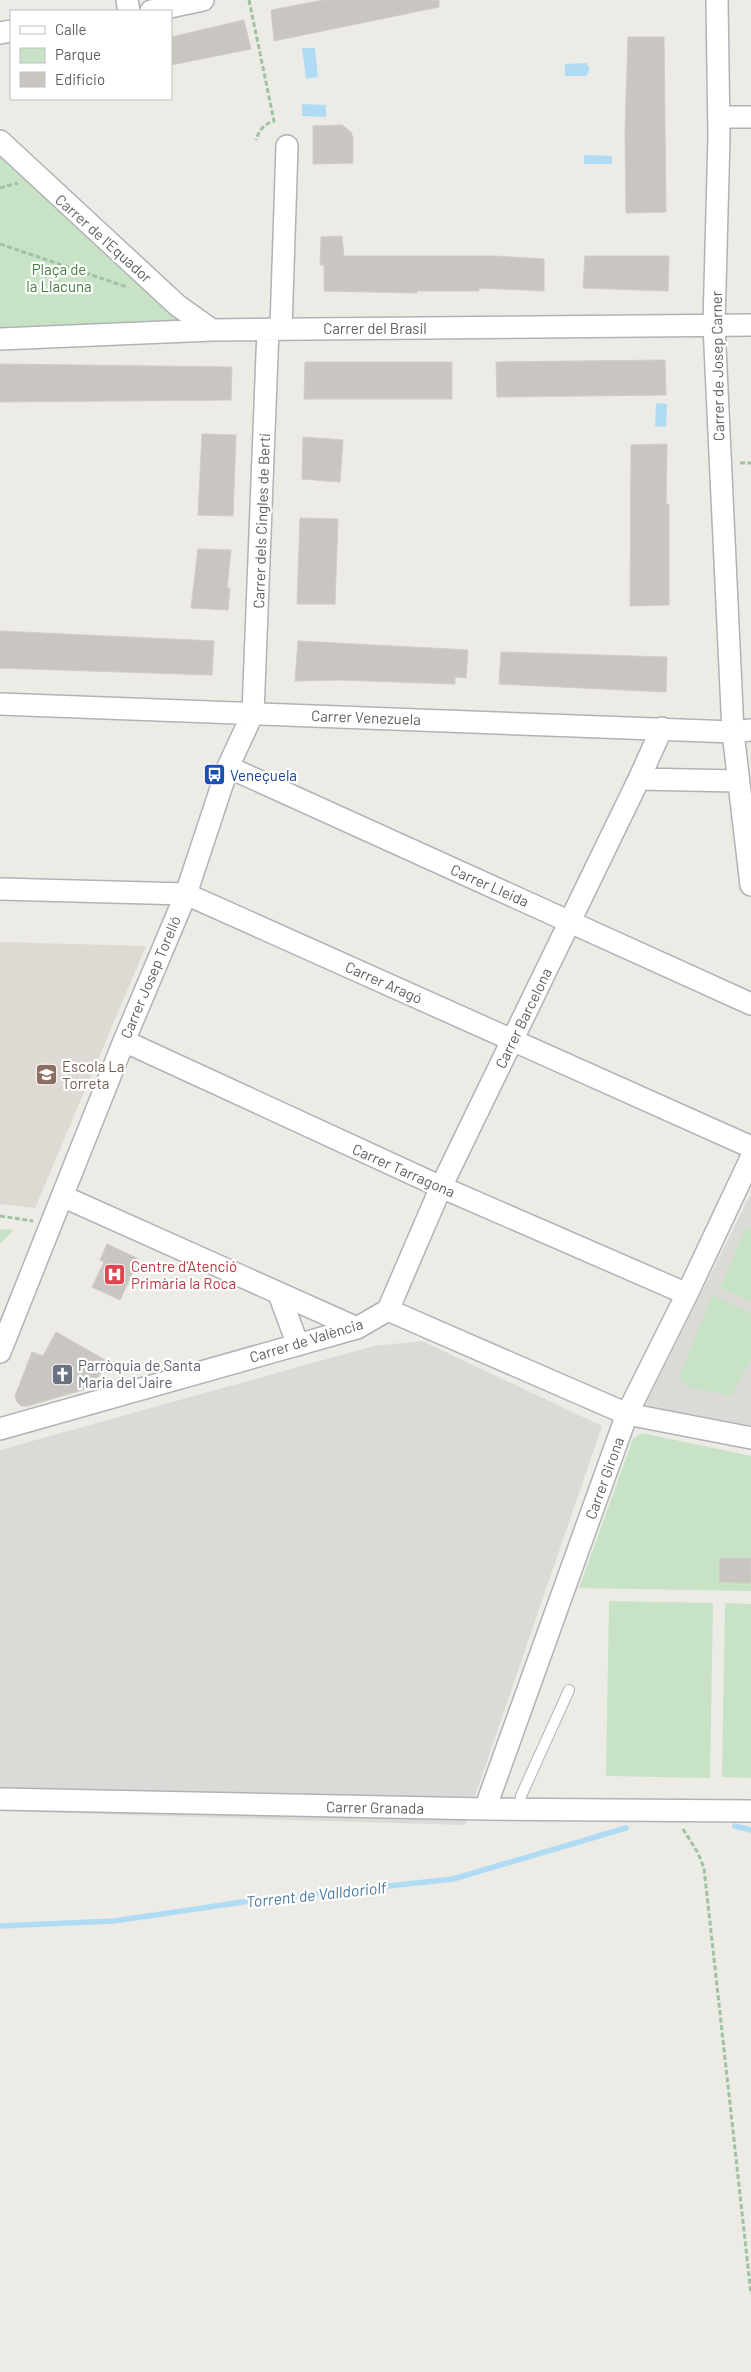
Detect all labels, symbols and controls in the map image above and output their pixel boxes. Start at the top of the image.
legend [10,10,172,100]
text: Calle [55,20,87,38]
text: Parque [55,45,101,63]
text: Edificio [55,70,105,88]
street label: Carrer de l'Equador [52,190,156,286]
park label: Plaça de la Llacuna [26,260,92,295]
street label: Carrer de Josep Carner [707,290,727,441]
street label: Carrer del Brasil [323,319,427,337]
street label: Carrer dels Cingles de Bertí [249,433,273,609]
street label: Carrer Venezuela [311,706,421,728]
bus stop icon: Veneçuela [202,763,226,787]
place label: Veneçuela [230,766,297,784]
street label: Carrer Lleida [448,860,532,910]
street label: Carrer Josep Torelló [116,913,184,1041]
street label: Carrer Aragó [343,957,425,1007]
street label: Carrer Barcelona [491,965,555,1071]
place label: Escola La Torreta [62,1057,125,1092]
school or university icon: Escola La Torreta [34,1063,58,1087]
street label: Carrer Tarragona [350,1139,458,1201]
place label: Centre d'Atenció Primària la Roca [131,1257,237,1292]
hospital icon: Centre d'Atenció Primària la Roca [103,1263,127,1287]
street label: Carrer de València [247,1314,365,1366]
place label: Parròquia de Santa Maria del Jaire [78,1356,201,1391]
church icon: Parròquia de Santa Maria del Jaire [50,1362,74,1386]
street label: Carrer Girona [581,1434,627,1522]
street label: Carrer Granada [326,1797,424,1817]
water label: Torrent de Valldoriolf [245,1877,387,1911]

